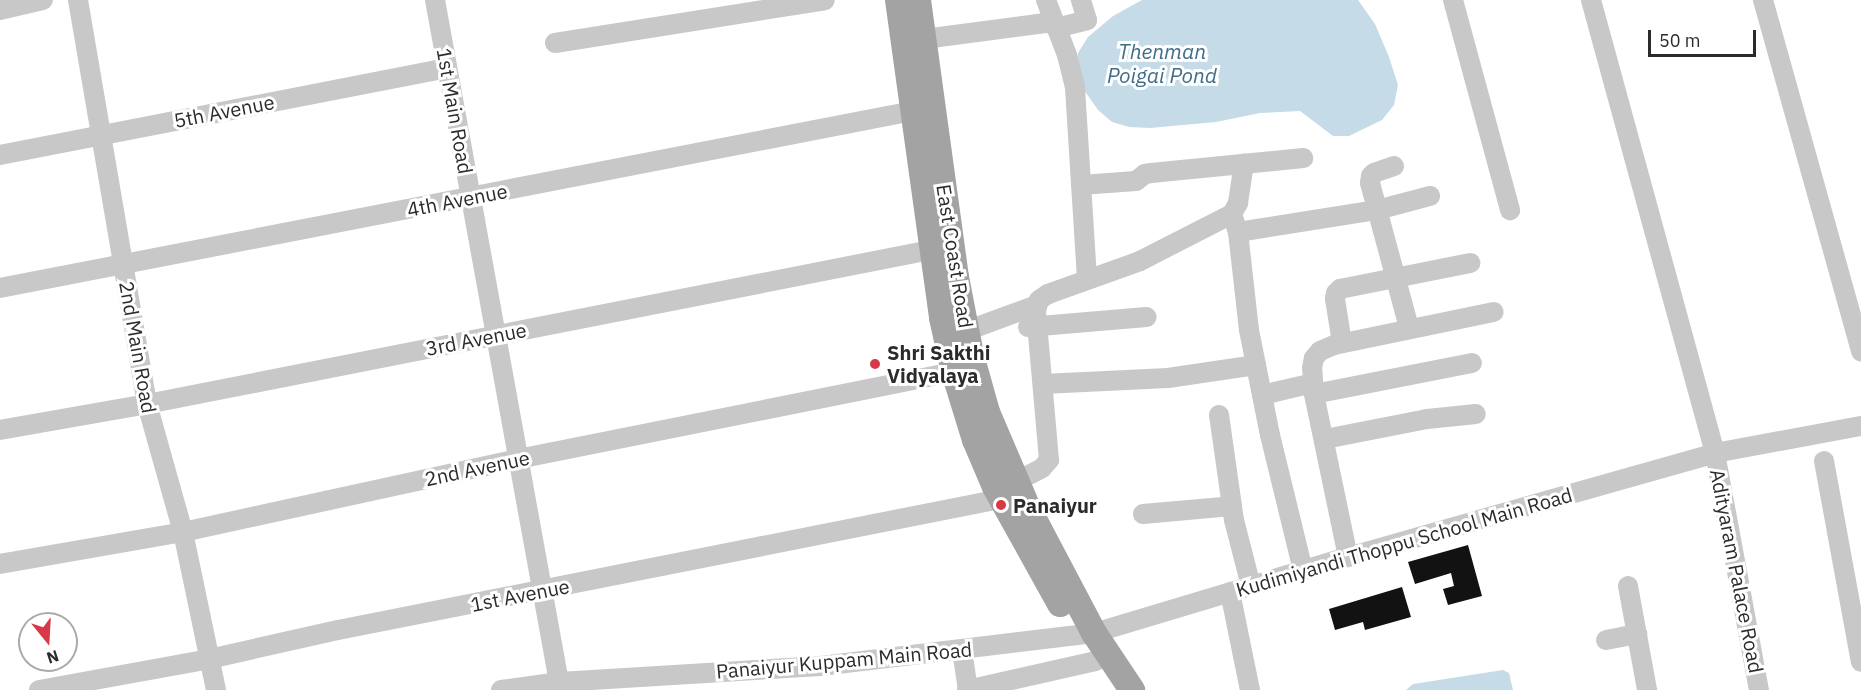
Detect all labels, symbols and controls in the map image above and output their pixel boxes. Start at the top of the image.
scale bar [1651,18,1759,56]
text: 50 m [1659,29,1701,52]
water label: Thenman Poigai Pond [1107,38,1217,88]
street label: 1st Main Road [432,46,478,176]
street label: 5th Avenue [172,90,276,132]
street label: 4th Avenue [405,179,509,221]
street label: East Coast Road [932,182,978,330]
street label: 2nd Main Road [115,279,161,415]
street label: 3rd Avenue [423,317,529,361]
place label: Shri Sakthi Vidyalaya [887,340,990,387]
marker: Shri Sakthi Vidyalaya [868,357,882,371]
street label: 2nd Avenue [422,445,532,491]
street label: Adityaram Palace Road [1705,467,1769,675]
street label: Kudimiyandi Thoppu School Main Road [1233,482,1575,602]
place label: Panaiyur [1013,493,1097,517]
marker: Panaiyur [994,498,1008,512]
street label: 1st Avenue [469,574,571,616]
north arrow [18,612,78,672]
street label: Panaiyur Kuppam Main Road [715,637,973,683]
text: N [44,646,62,669]

